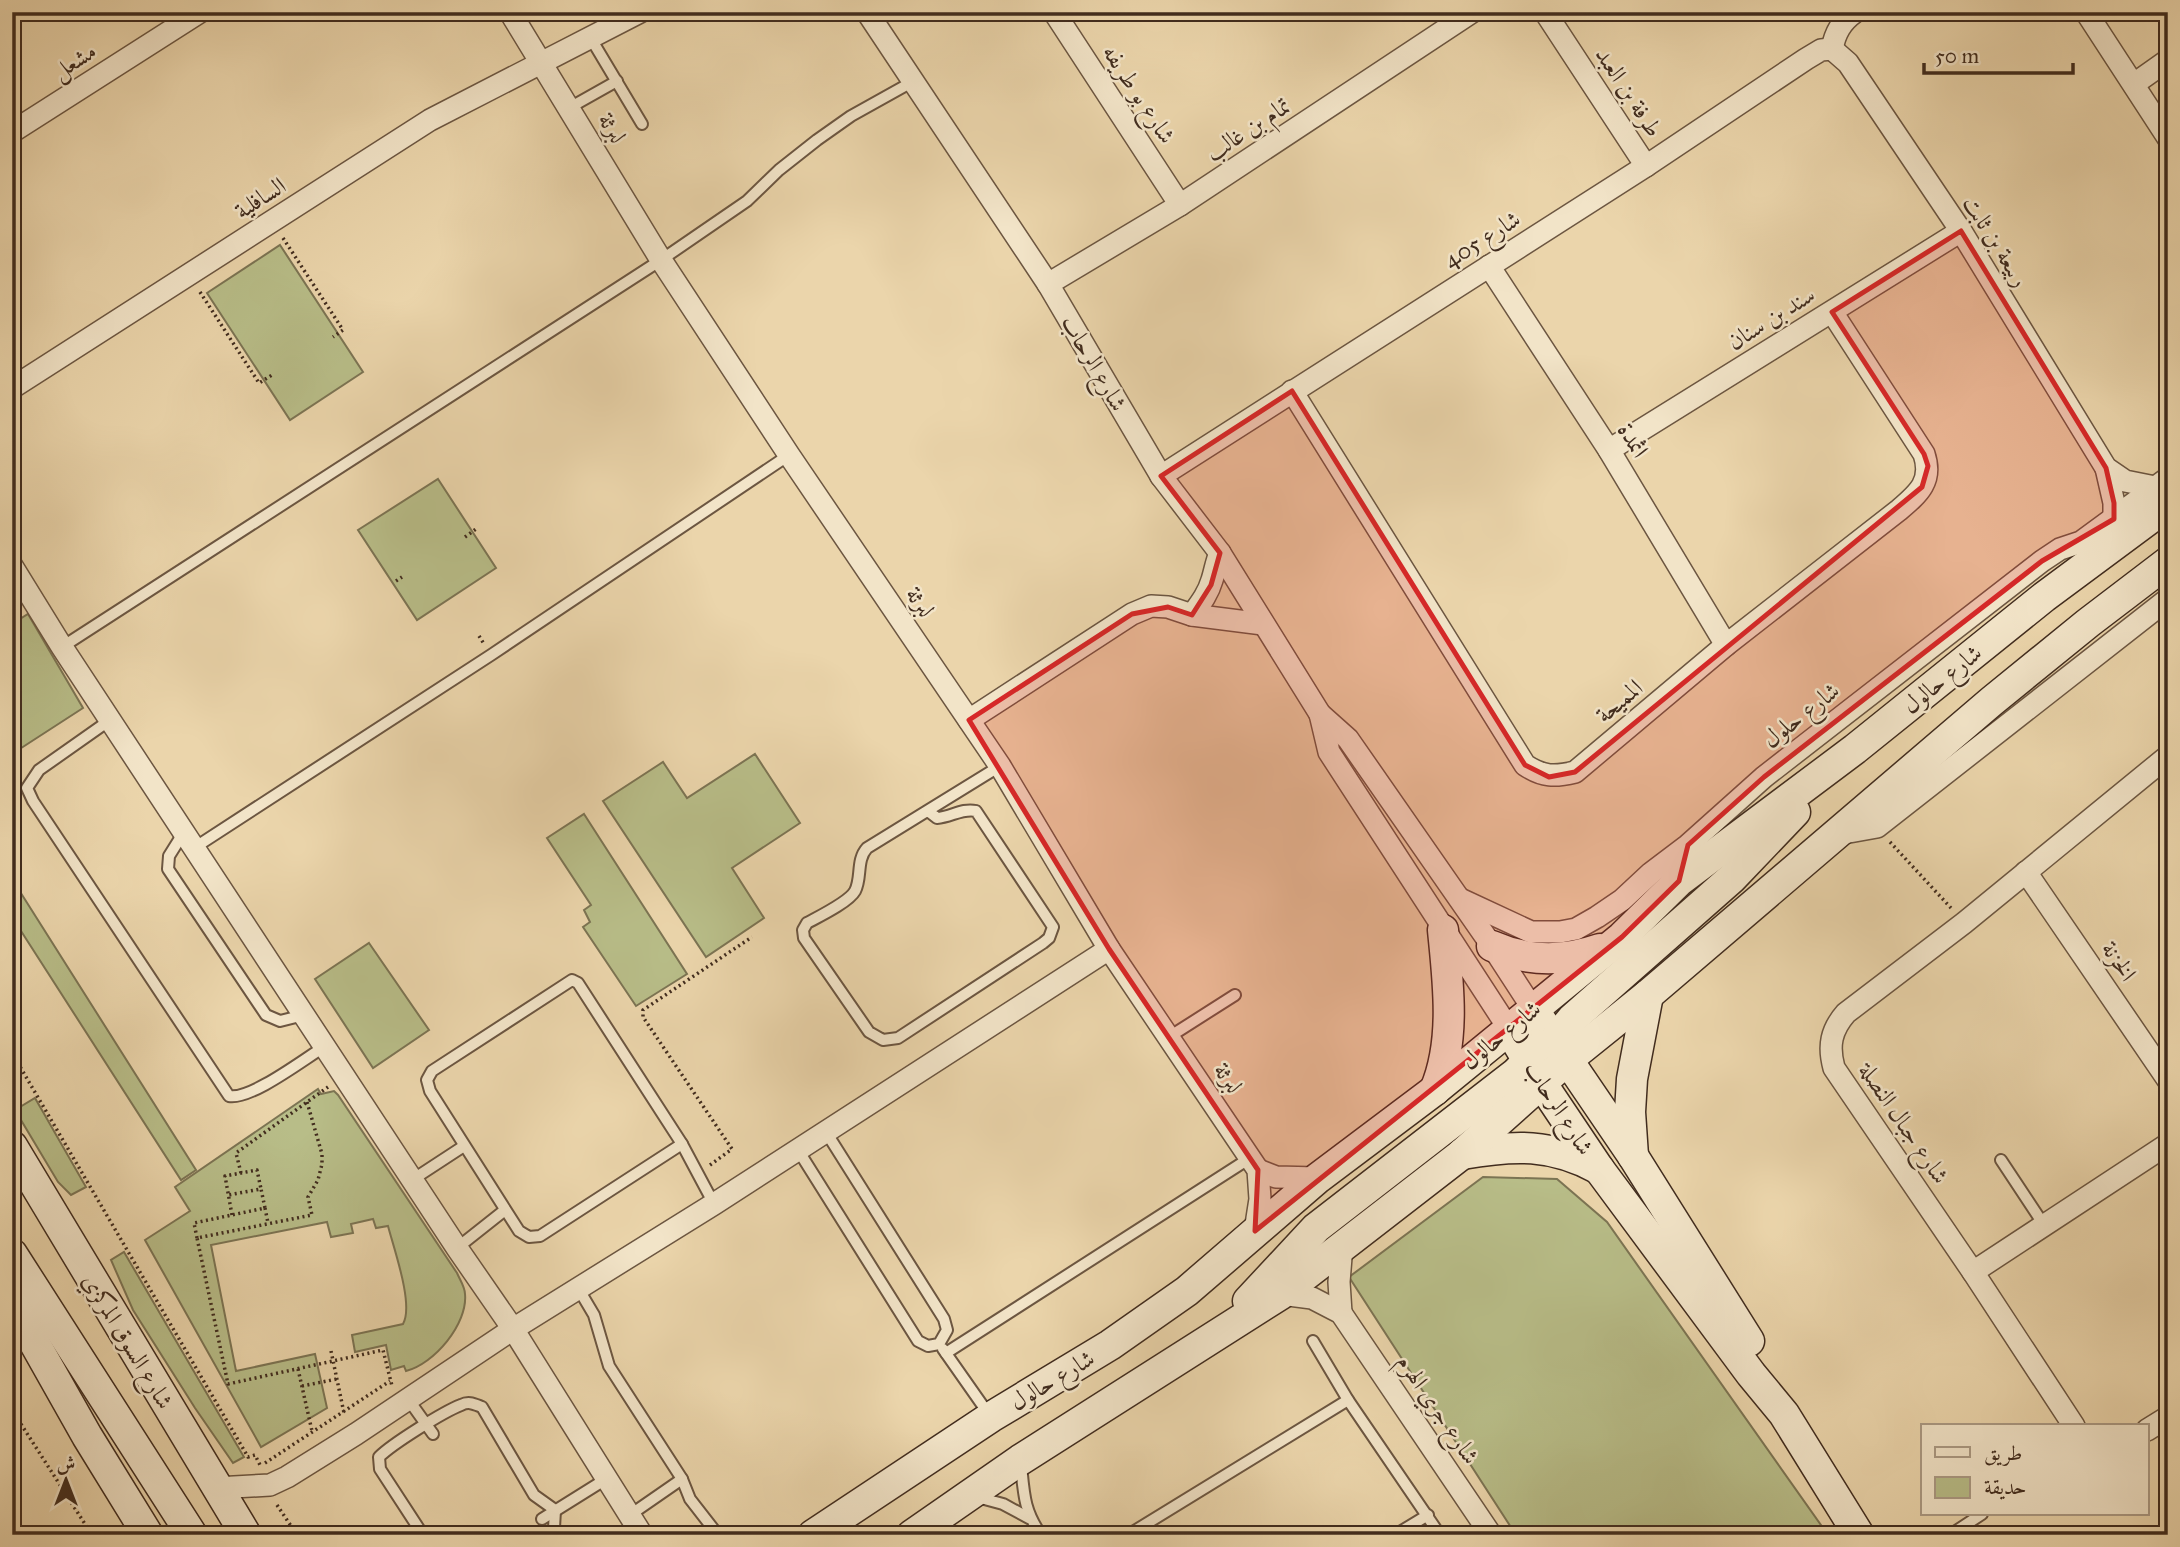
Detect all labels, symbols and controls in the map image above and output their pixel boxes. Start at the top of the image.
scale bar [1924,32,2073,76]
street label: مشعل [46,36,103,88]
street label: شارع بو طريفه [1092,39,1182,152]
street label: طرفة بن العبد [1589,41,1669,143]
text: 50 m [1935,43,1980,69]
street label: تمام بن غالب [1200,90,1299,173]
street label: لبرثة [591,107,633,149]
street label: السافلية [229,170,291,226]
street label: ربيعة بن ثابت [1956,190,2036,292]
street label: شارع 405 [1438,204,1529,279]
street label: سند بن سنان [1722,279,1820,357]
street label: شارع الرحاب [1050,309,1134,419]
street label: اثمدة [1611,417,1655,463]
street label: لبرثة [899,581,941,623]
street label: شارع حالول [1896,638,1991,724]
street label: المميحة [1589,673,1649,729]
street label: شارع حلول [1756,676,1849,758]
street label: الخزنة [2095,935,2143,987]
street label: شارع حالول [1455,994,1550,1080]
street label: شارع الرحاب [1513,1055,1601,1164]
street label: شارع جبال النصلة [1848,1056,1956,1192]
street label: لبرثة [1207,1057,1249,1099]
street label: شارع السوق المركزي [71,1268,180,1417]
street label: شارع حالول [1004,1343,1103,1421]
street label: شارع جري الهرم [1385,1348,1486,1473]
legend [1921,1424,2148,1516]
text: طريق [1984,1440,2022,1466]
north arrow [32,1446,102,1516]
text: ش [57,1452,75,1475]
text: حديقة [1984,1474,2027,1500]

